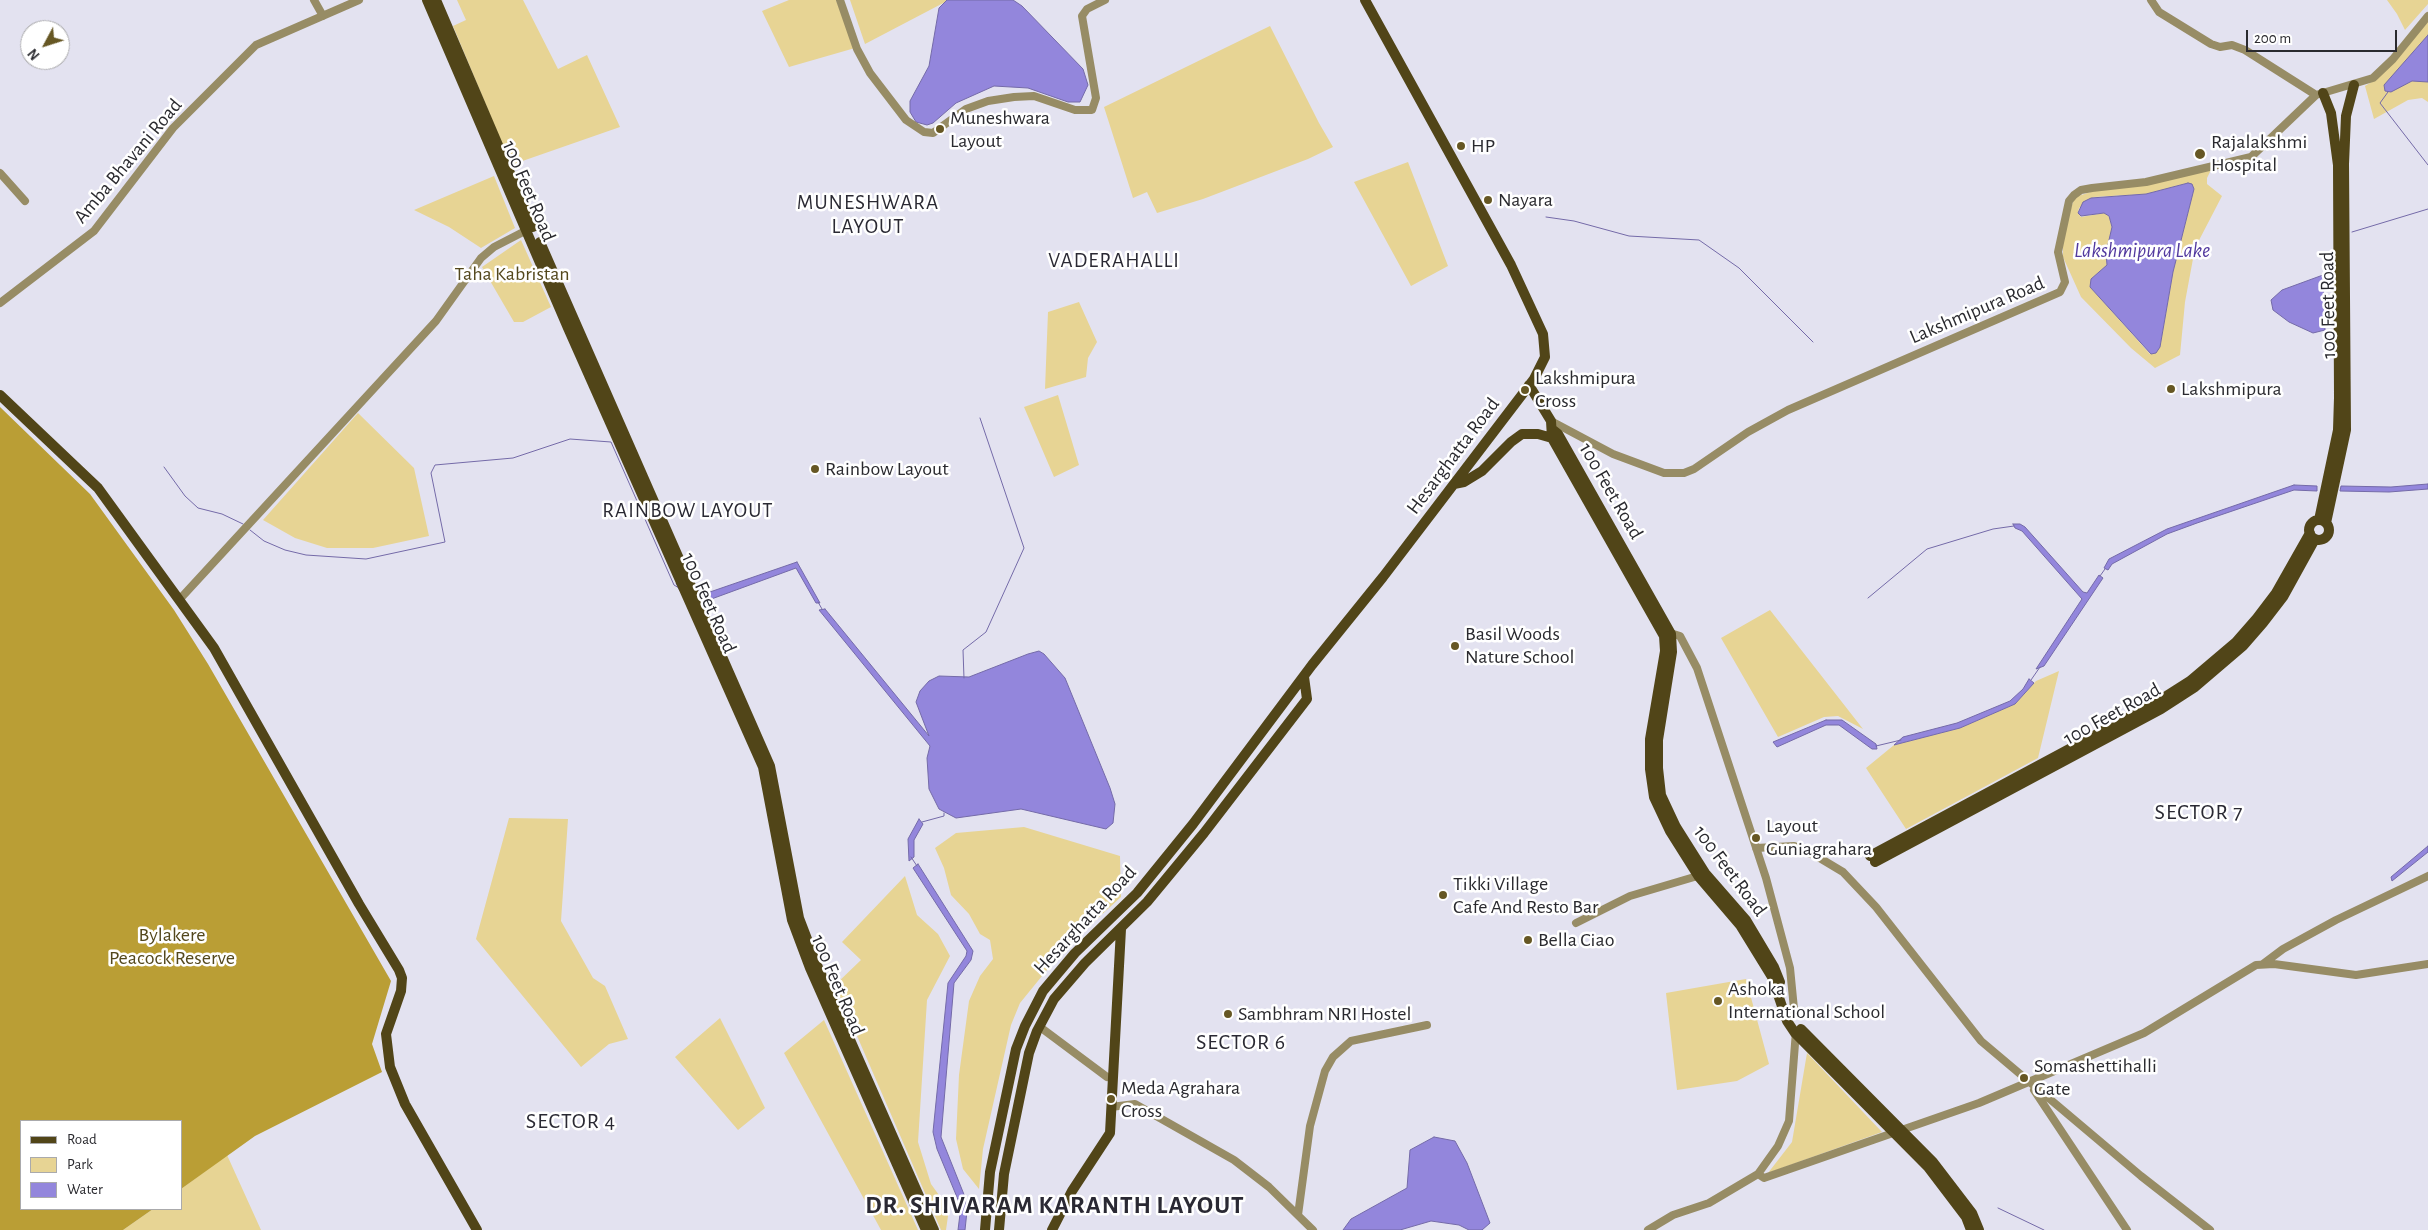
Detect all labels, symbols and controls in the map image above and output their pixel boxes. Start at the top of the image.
north arrow [20,20,70,70]
scale bar [2248,20,2399,52]
text: 200 m [2254,31,2291,46]
text: N [26,46,43,62]
street label: Amba Bhavani Road [69,94,187,228]
place label: Muneshwara Layout [950,106,1050,153]
marker: Muneshwara Layout [934,123,946,135]
place label: Rajalakshmi Hospital [2211,130,2307,177]
place label: HP [1471,134,1495,158]
street label: 100 Feet Road [497,137,561,245]
marker: HP [1455,140,1467,152]
marker: Rajalakshmi Hospital [2193,147,2207,161]
place label: Nayara [1498,188,1553,212]
district label: MUNESHWARA LAYOUT [796,190,940,240]
marker: Nayara [1482,194,1494,206]
water label: Lakshmipura Lake [2074,238,2210,264]
district label: VADERAHALLI [1047,248,1181,274]
street label: 100 Feet Road [2315,251,2341,359]
park label: Taha Kabristan [454,262,570,286]
street label: Lakshmipura Road [1906,271,2048,349]
place label: Lakshmipura Cross [1535,366,1636,413]
place label: Lakshmipura [2181,377,2282,401]
marker: Lakshmipura [2165,383,2177,395]
marker: Lakshmipura Cross [1519,384,1531,396]
street label: Hesarghatta Road [1401,393,1505,519]
street label: 100 Feet Road [1574,439,1648,543]
place label: Rainbow Layout [825,457,949,481]
marker: Rainbow Layout [809,463,821,475]
district label: RAINBOW LAYOUT [601,498,775,524]
street label: 100 Feet Road [676,549,742,657]
place label: Basil Woods Nature School [1465,622,1575,669]
marker: Basil Woods Nature School [1449,640,1461,652]
street label: 100 Feet Road [2059,678,2165,750]
district label: SECTOR 7 [2154,799,2244,825]
place label: Layout Guniagrahara [1766,814,1872,861]
street label: 100 Feet Road [1688,821,1772,921]
marker: Layout Guniagrahara [1750,832,1762,844]
street label: Hesarghatta Road [1029,861,1141,979]
place label: Tikki Village Cafe And Resto Bar [1453,872,1598,919]
marker: Tikki Village Cafe And Resto Bar [1437,889,1449,901]
park label: Bylakere Peacock Reserve [109,923,235,970]
place label: Bella Ciao [1538,928,1614,952]
street label: 100 Feet Road [806,931,870,1039]
marker: Bella Ciao [1522,934,1534,946]
place label: Ashoka International School [1728,977,1885,1024]
marker: Ashoka International School [1712,995,1724,1007]
place label: Sambhram NRI Hostel [1238,1002,1411,1026]
marker: Sambhram NRI Hostel [1222,1008,1234,1020]
district label: SECTOR 6 [1195,1029,1287,1055]
place label: Somashettihalli Gate [2034,1054,2157,1101]
marker: Somashettihalli Gate [2018,1072,2030,1084]
place label: Meda Agrahara Cross [1121,1076,1240,1123]
marker: Meda Agrahara Cross [1105,1093,1117,1105]
district label: SECTOR 4 [525,1108,617,1134]
legend [20,1120,182,1210]
text: Road [67,1132,97,1147]
text: Park [67,1157,93,1172]
text: Water [67,1182,103,1197]
district label: DR. SHIVARAM KARANTH LAYOUT [862,1190,1248,1220]

